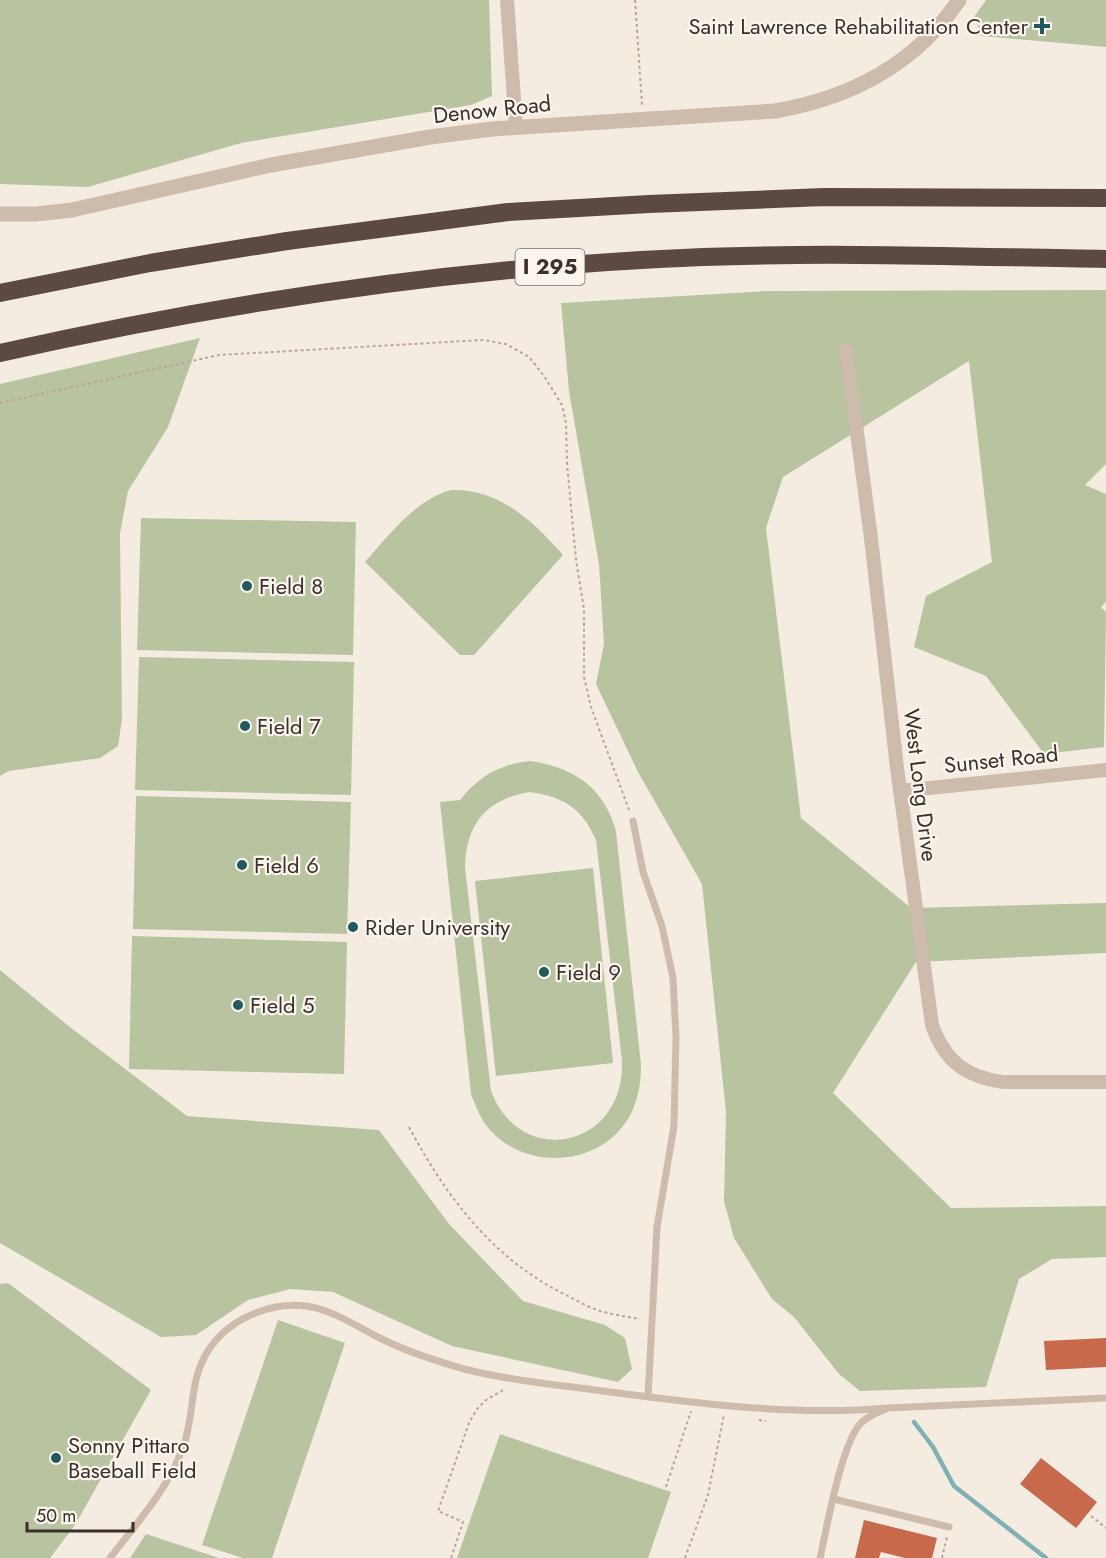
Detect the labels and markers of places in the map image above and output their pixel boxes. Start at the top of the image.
place label: Saint Lawrence Rehabilitation Center [688,10,1028,42]
marker: Saint Lawrence Rehabilitation Center [1033,17,1051,35]
place label: Field 8 [259,570,323,602]
marker: Field 8 [240,579,254,593]
place label: Field 7 [257,710,321,742]
marker: Field 7 [238,719,252,733]
place label: Field 6 [254,849,319,881]
marker: Field 6 [235,858,249,872]
place label: Rider University [365,911,510,943]
marker: Rider University [346,920,360,934]
place label: Field 9 [556,956,621,988]
marker: Field 9 [537,965,551,979]
place label: Field 5 [250,989,315,1021]
marker: Field 5 [231,998,245,1012]
place label: Sonny Pittaro Baseball Field [68,1429,197,1486]
marker: Sonny Pittaro Baseball Field [49,1451,63,1465]

